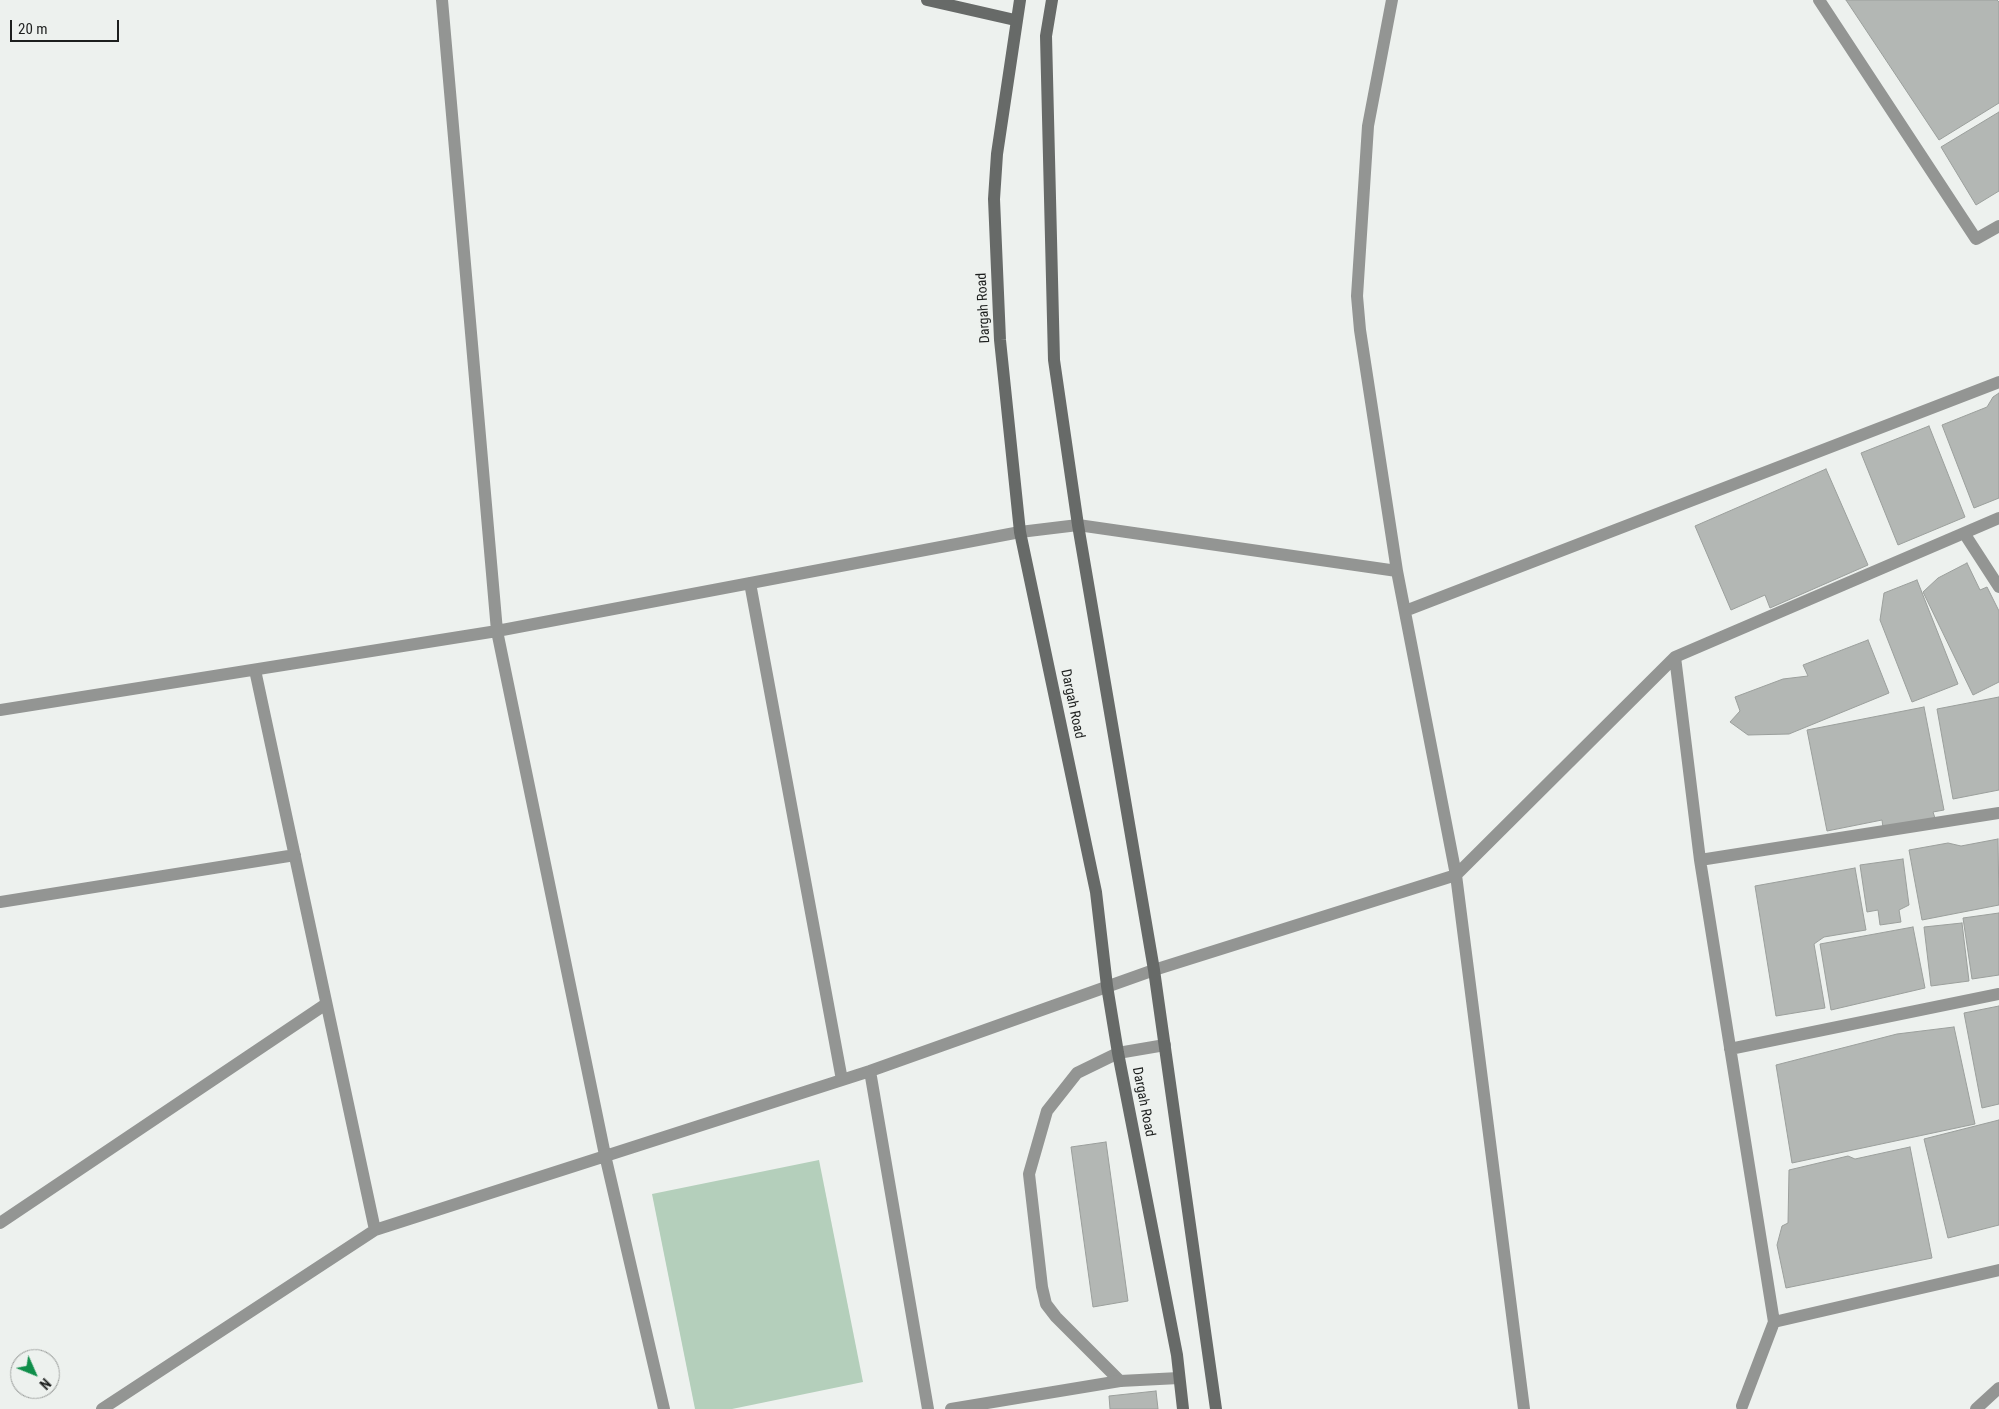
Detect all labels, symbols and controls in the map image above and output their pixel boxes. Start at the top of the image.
scale bar [12,10,121,42]
text: 20 m [18,20,48,38]
street label: Dargah Road [974,272,994,344]
street label: Dargah Road [1056,668,1088,740]
street label: Dargah Road [1128,1066,1158,1138]
north arrow [10,1349,60,1399]
text: N [36,1375,54,1392]

